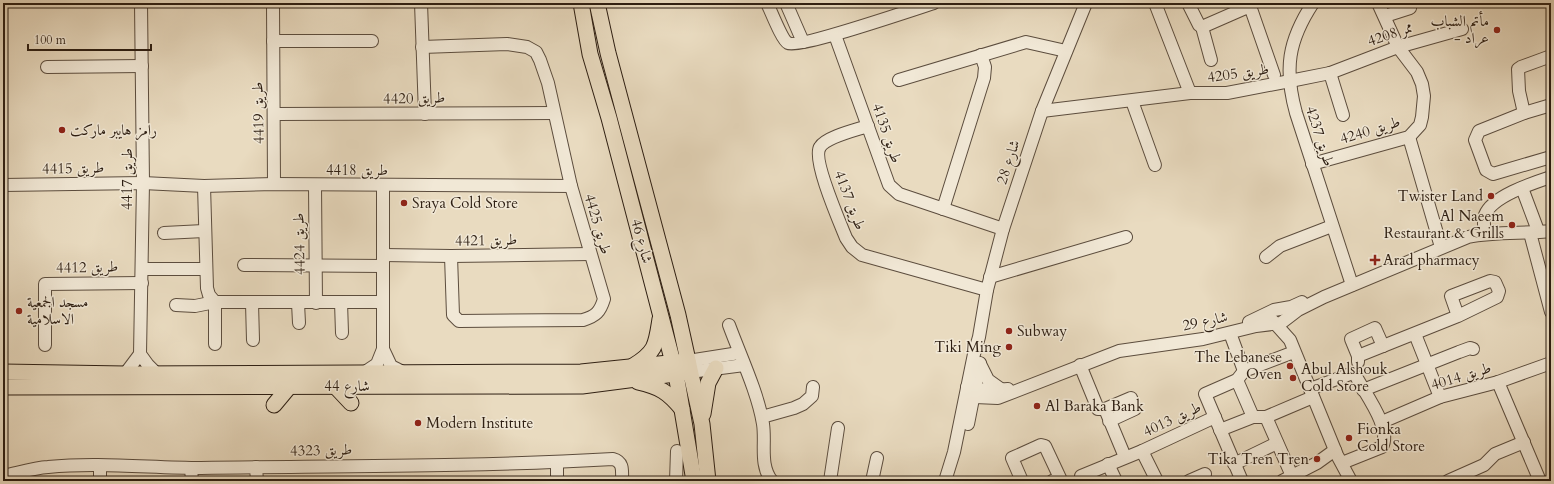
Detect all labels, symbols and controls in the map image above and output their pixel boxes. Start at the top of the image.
place label: مأتم الشباب - عراد [1431,10,1489,49]
street label: ممر 4208 [1365,17,1415,51]
marker: مأتم الشباب - عراد [1492,25,1502,35]
scale bar [28,26,151,52]
text: 100 m [34,32,67,48]
street label: طريق 4205 [1206,59,1270,87]
street label: طريق 4419 [247,82,269,144]
street label: طريق 4420 [383,87,445,109]
street label: طريق 4135 [867,100,907,166]
street label: طريق 4237 [1301,103,1339,169]
street label: طريق 4240 [1337,111,1403,149]
place label: رامز هايبر ماركت [70,120,157,141]
marker: رامز هايبر ماركت [57,125,67,135]
street label: شارع 28 [991,137,1027,188]
street label: طريق 4417 [117,148,137,210]
street label: طريق 4415 [42,157,104,179]
street label: طريق 4418 [326,160,388,180]
street label: طريق 4137 [830,167,870,233]
place label: Twister Land [1398,186,1483,206]
street label: طريق 4425 [580,191,616,257]
marker: Twister Land [1486,191,1496,201]
place label: Sraya Cold Store [412,193,518,213]
marker: Sraya Cold Store [399,198,409,208]
place label: Al Naeem Restaurant & Grills [1384,206,1504,243]
street label: طريق 4424 [288,213,310,275]
street label: شارع 46 [624,216,658,266]
marker: Al Naeem Restaurant & Grills [1507,220,1517,230]
street label: طريق 4421 [455,229,517,251]
place label: Arad pharmacy [1383,250,1480,270]
marker: Arad pharmacy [1370,255,1380,265]
street label: طريق 4412 [56,256,118,278]
place label: مسجد الجمعية الاسلامية [27,292,88,329]
marker: مسجد الجمعية الاسلامية [14,306,24,316]
street label: شارع 29 [1181,306,1230,338]
place label: Subway [1017,321,1067,341]
marker: Subway [1004,326,1014,336]
place label: Tiki Ming [934,337,1002,357]
marker: Tiki Ming [1004,342,1014,352]
place label: The Lebanese Oven [1194,347,1282,384]
street label: طريق 4014 [1428,357,1494,395]
place label: Abul Alshouk Cold Store [1301,359,1388,396]
marker: The Lebanese Oven [1285,361,1295,371]
marker: Abul Alshouk Cold Store [1288,373,1298,383]
street label: شارع 44 [324,376,370,399]
place label: Al Baraka Bank [1045,396,1144,416]
street label: طريق 4013 [1140,397,1204,441]
marker: Al Baraka Bank [1032,401,1042,411]
place label: Modern Institute [426,413,533,433]
marker: Modern Institute [413,418,423,428]
place label: Fionka Cold Store [1357,419,1425,456]
marker: Fionka Cold Store [1344,433,1354,443]
street label: طريق 4323 [290,439,352,461]
place label: Tika Tren Tren [1208,449,1309,469]
marker: Tika Tren Tren [1312,454,1322,464]

